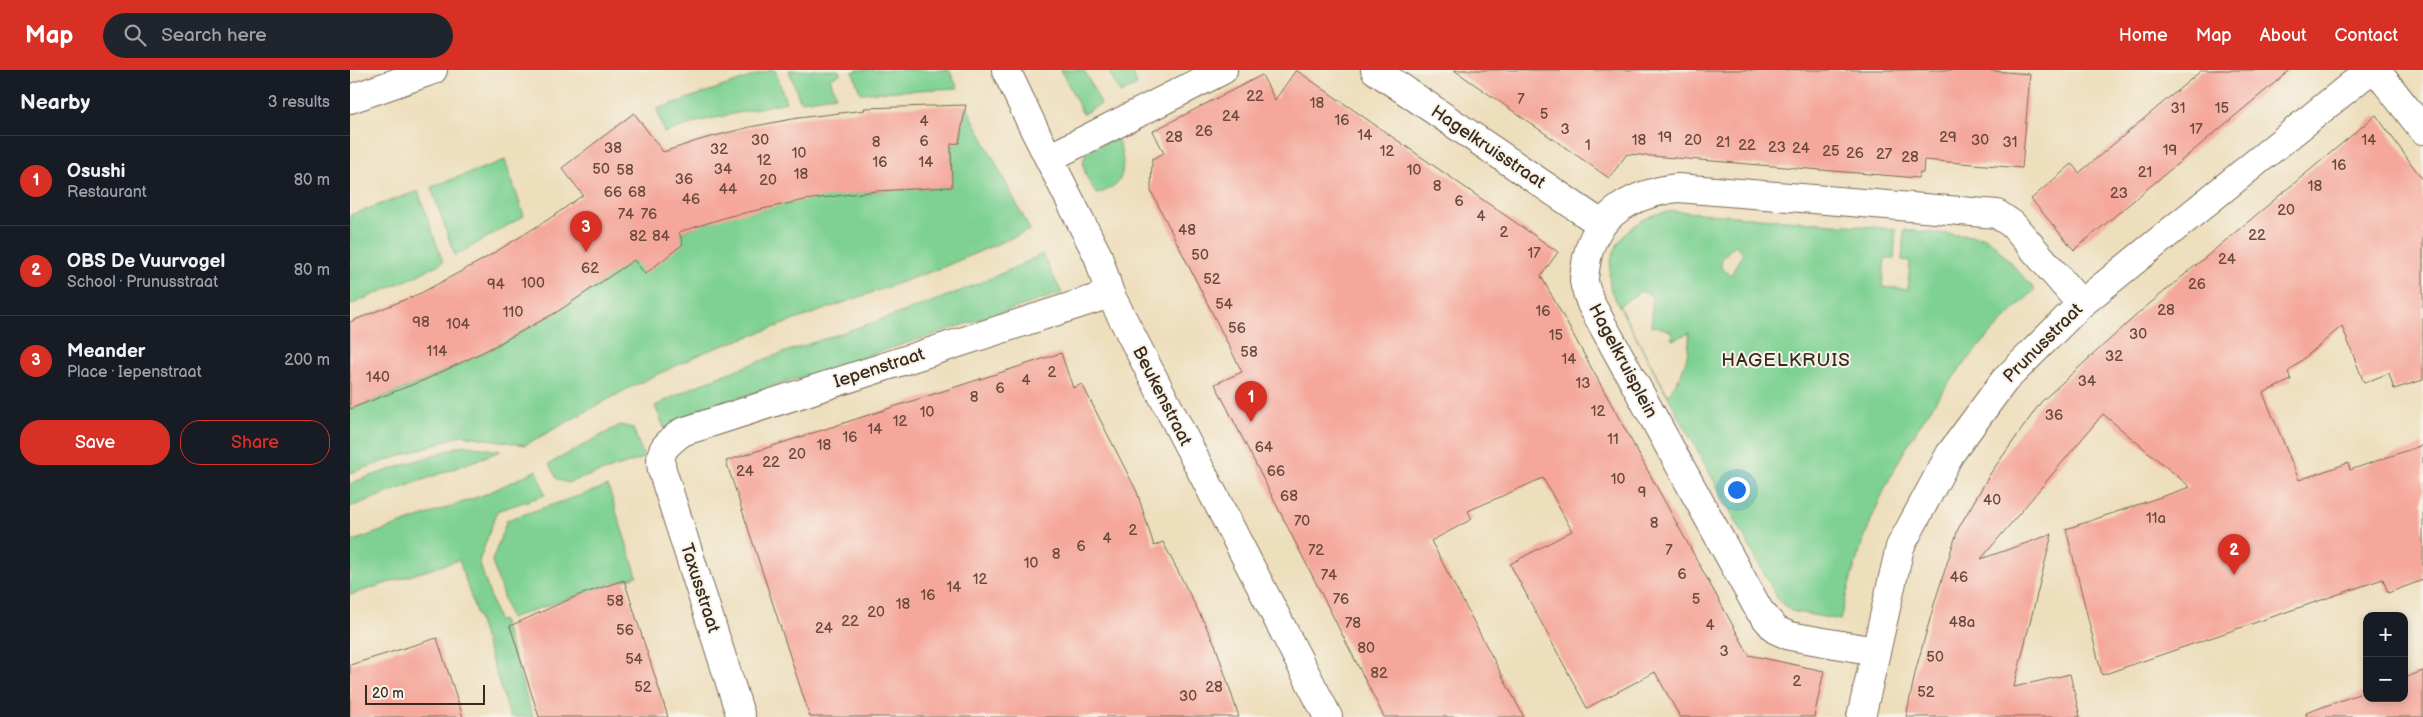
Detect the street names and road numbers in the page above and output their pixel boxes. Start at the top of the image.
street label: Hagelkruisstraat [1427,101,1550,193]
street label: Prunusstraat [1999,299,2087,387]
street label: Hagelkruisplein [1584,300,1662,422]
street label: Iepenstraat [831,343,927,393]
street label: Beukenstraat [1128,343,1196,450]
street label: Taxusstraat [676,541,724,636]

